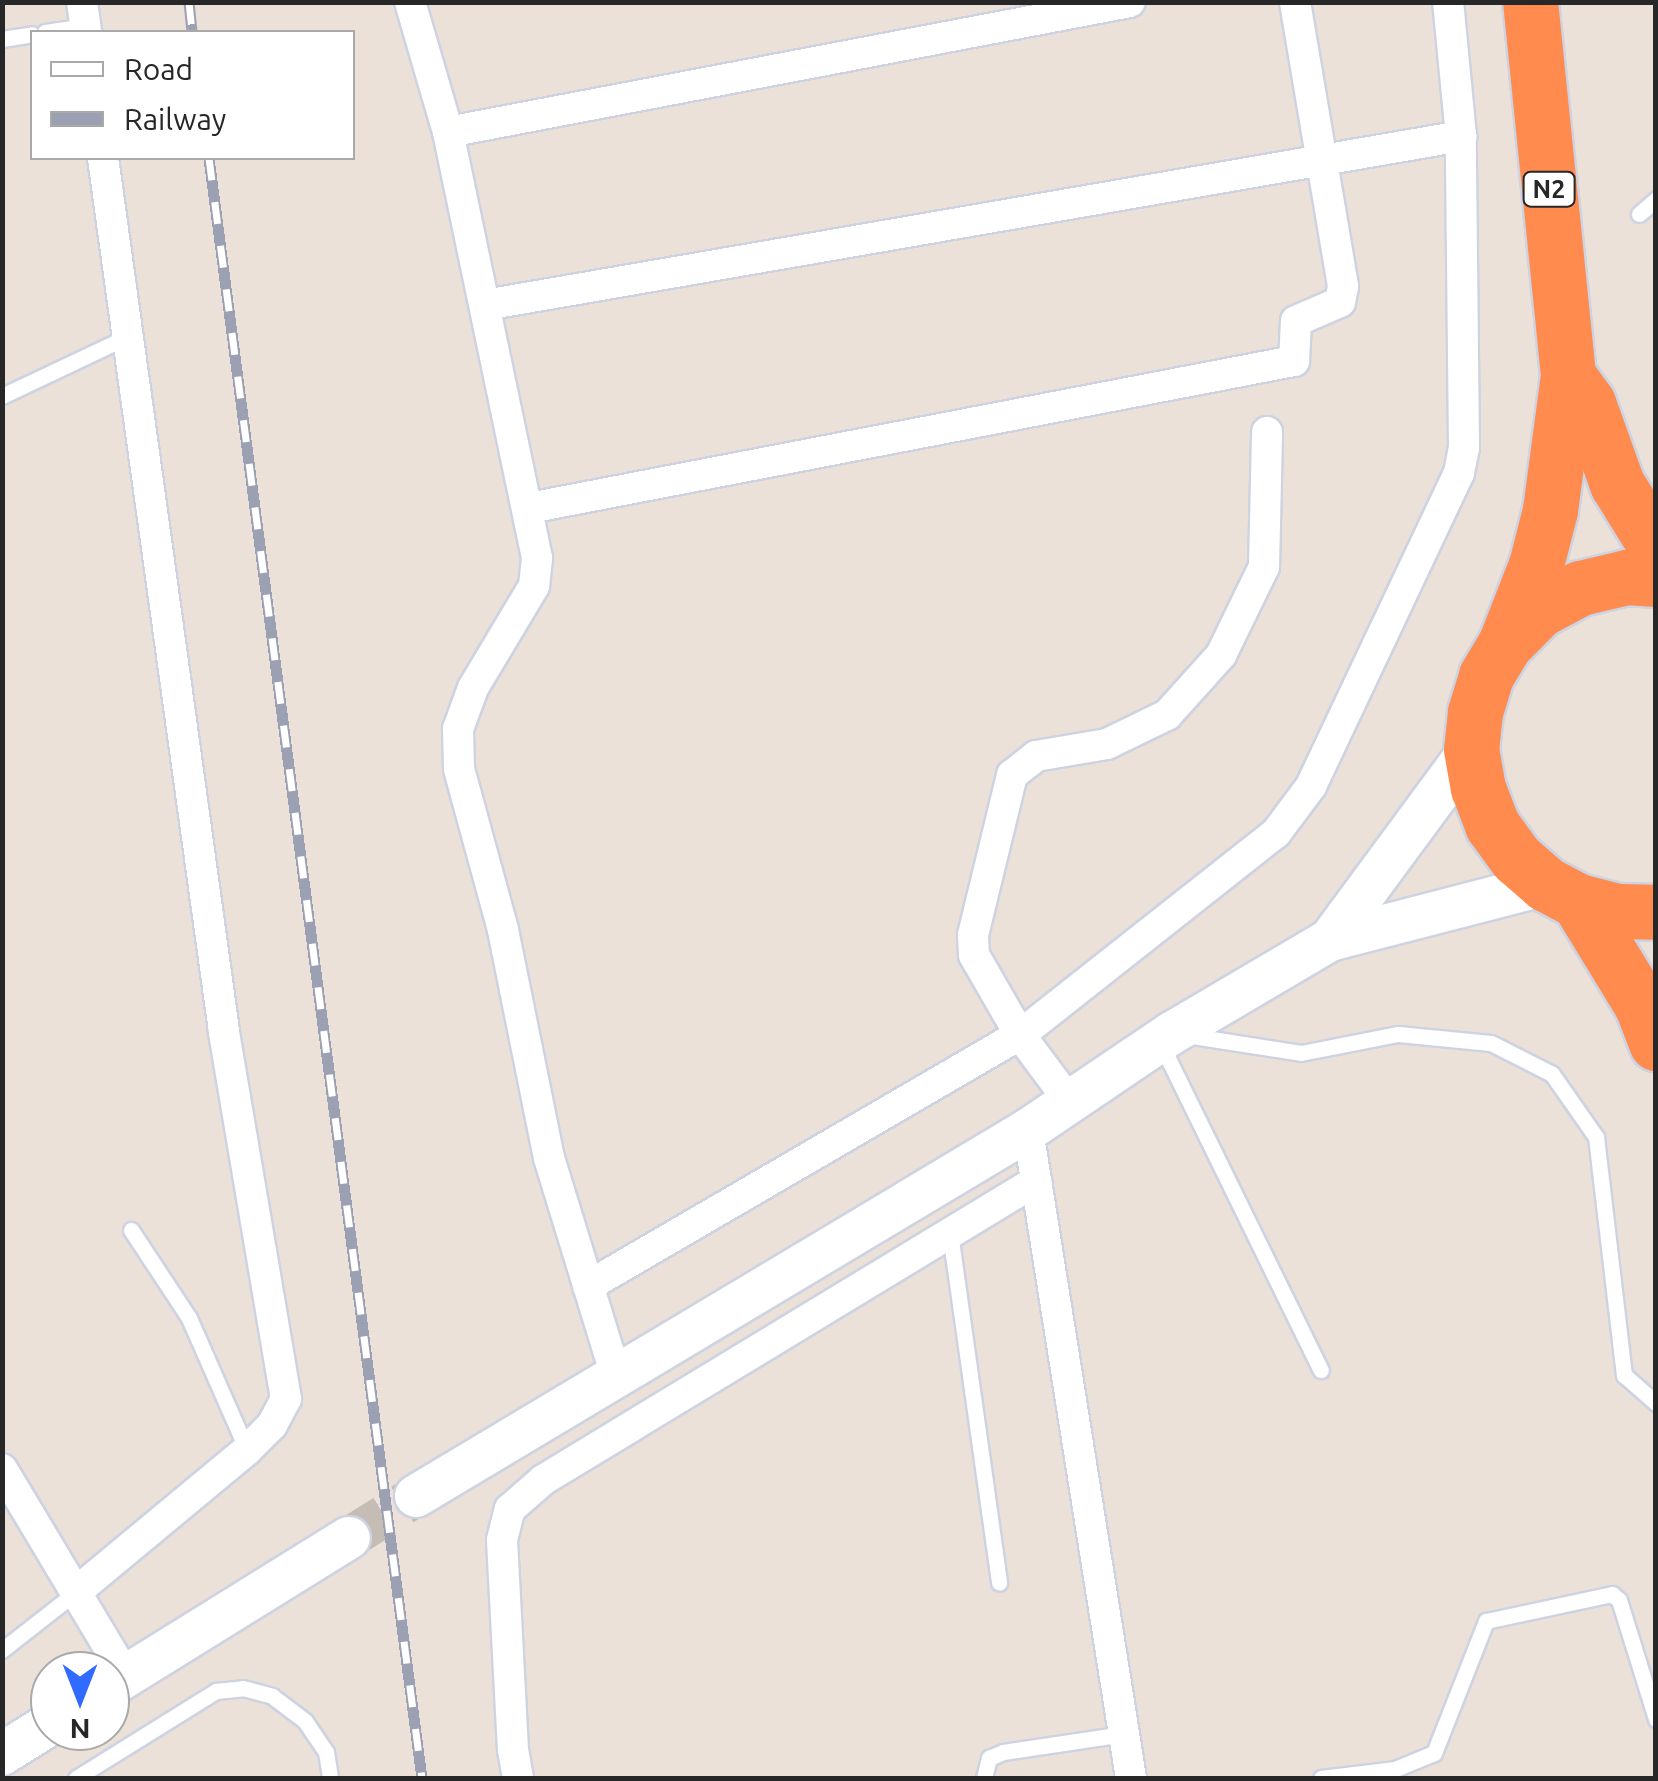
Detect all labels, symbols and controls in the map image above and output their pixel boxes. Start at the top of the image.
legend [30,30,355,160]
text: Road [124,52,193,86]
text: Railway [124,102,226,136]
road number: N2 [1522,169,1576,209]
north arrow [30,1651,130,1751]
text: N [70,1714,90,1745]

